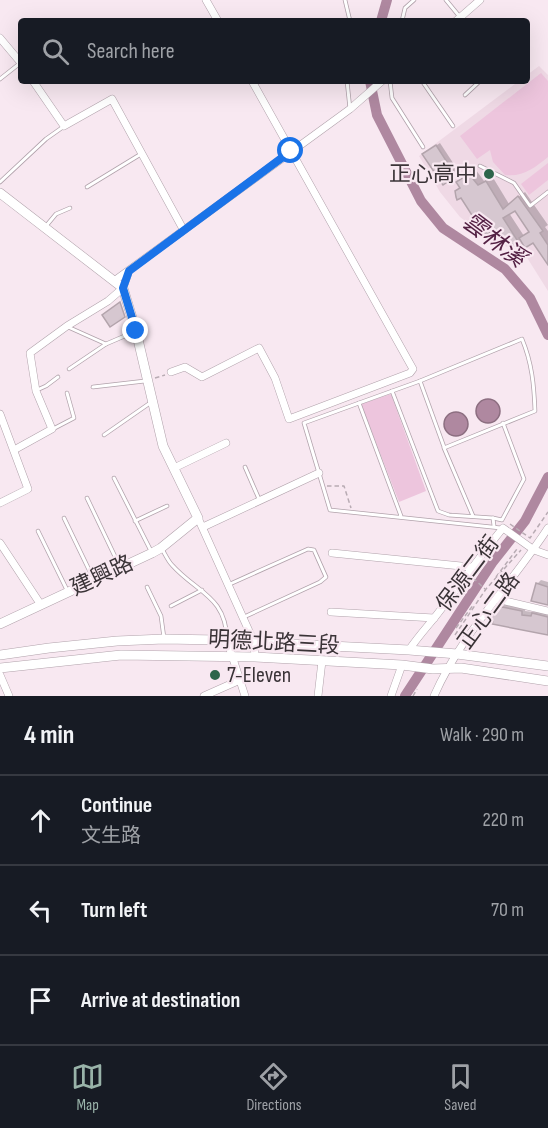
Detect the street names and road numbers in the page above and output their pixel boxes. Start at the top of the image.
street label: 保源二街 [431,531,505,617]
street label: 建興路 [66,550,138,602]
street label: 正心二路 [452,567,526,655]
street label: 明德北路三段 [207,626,341,660]

